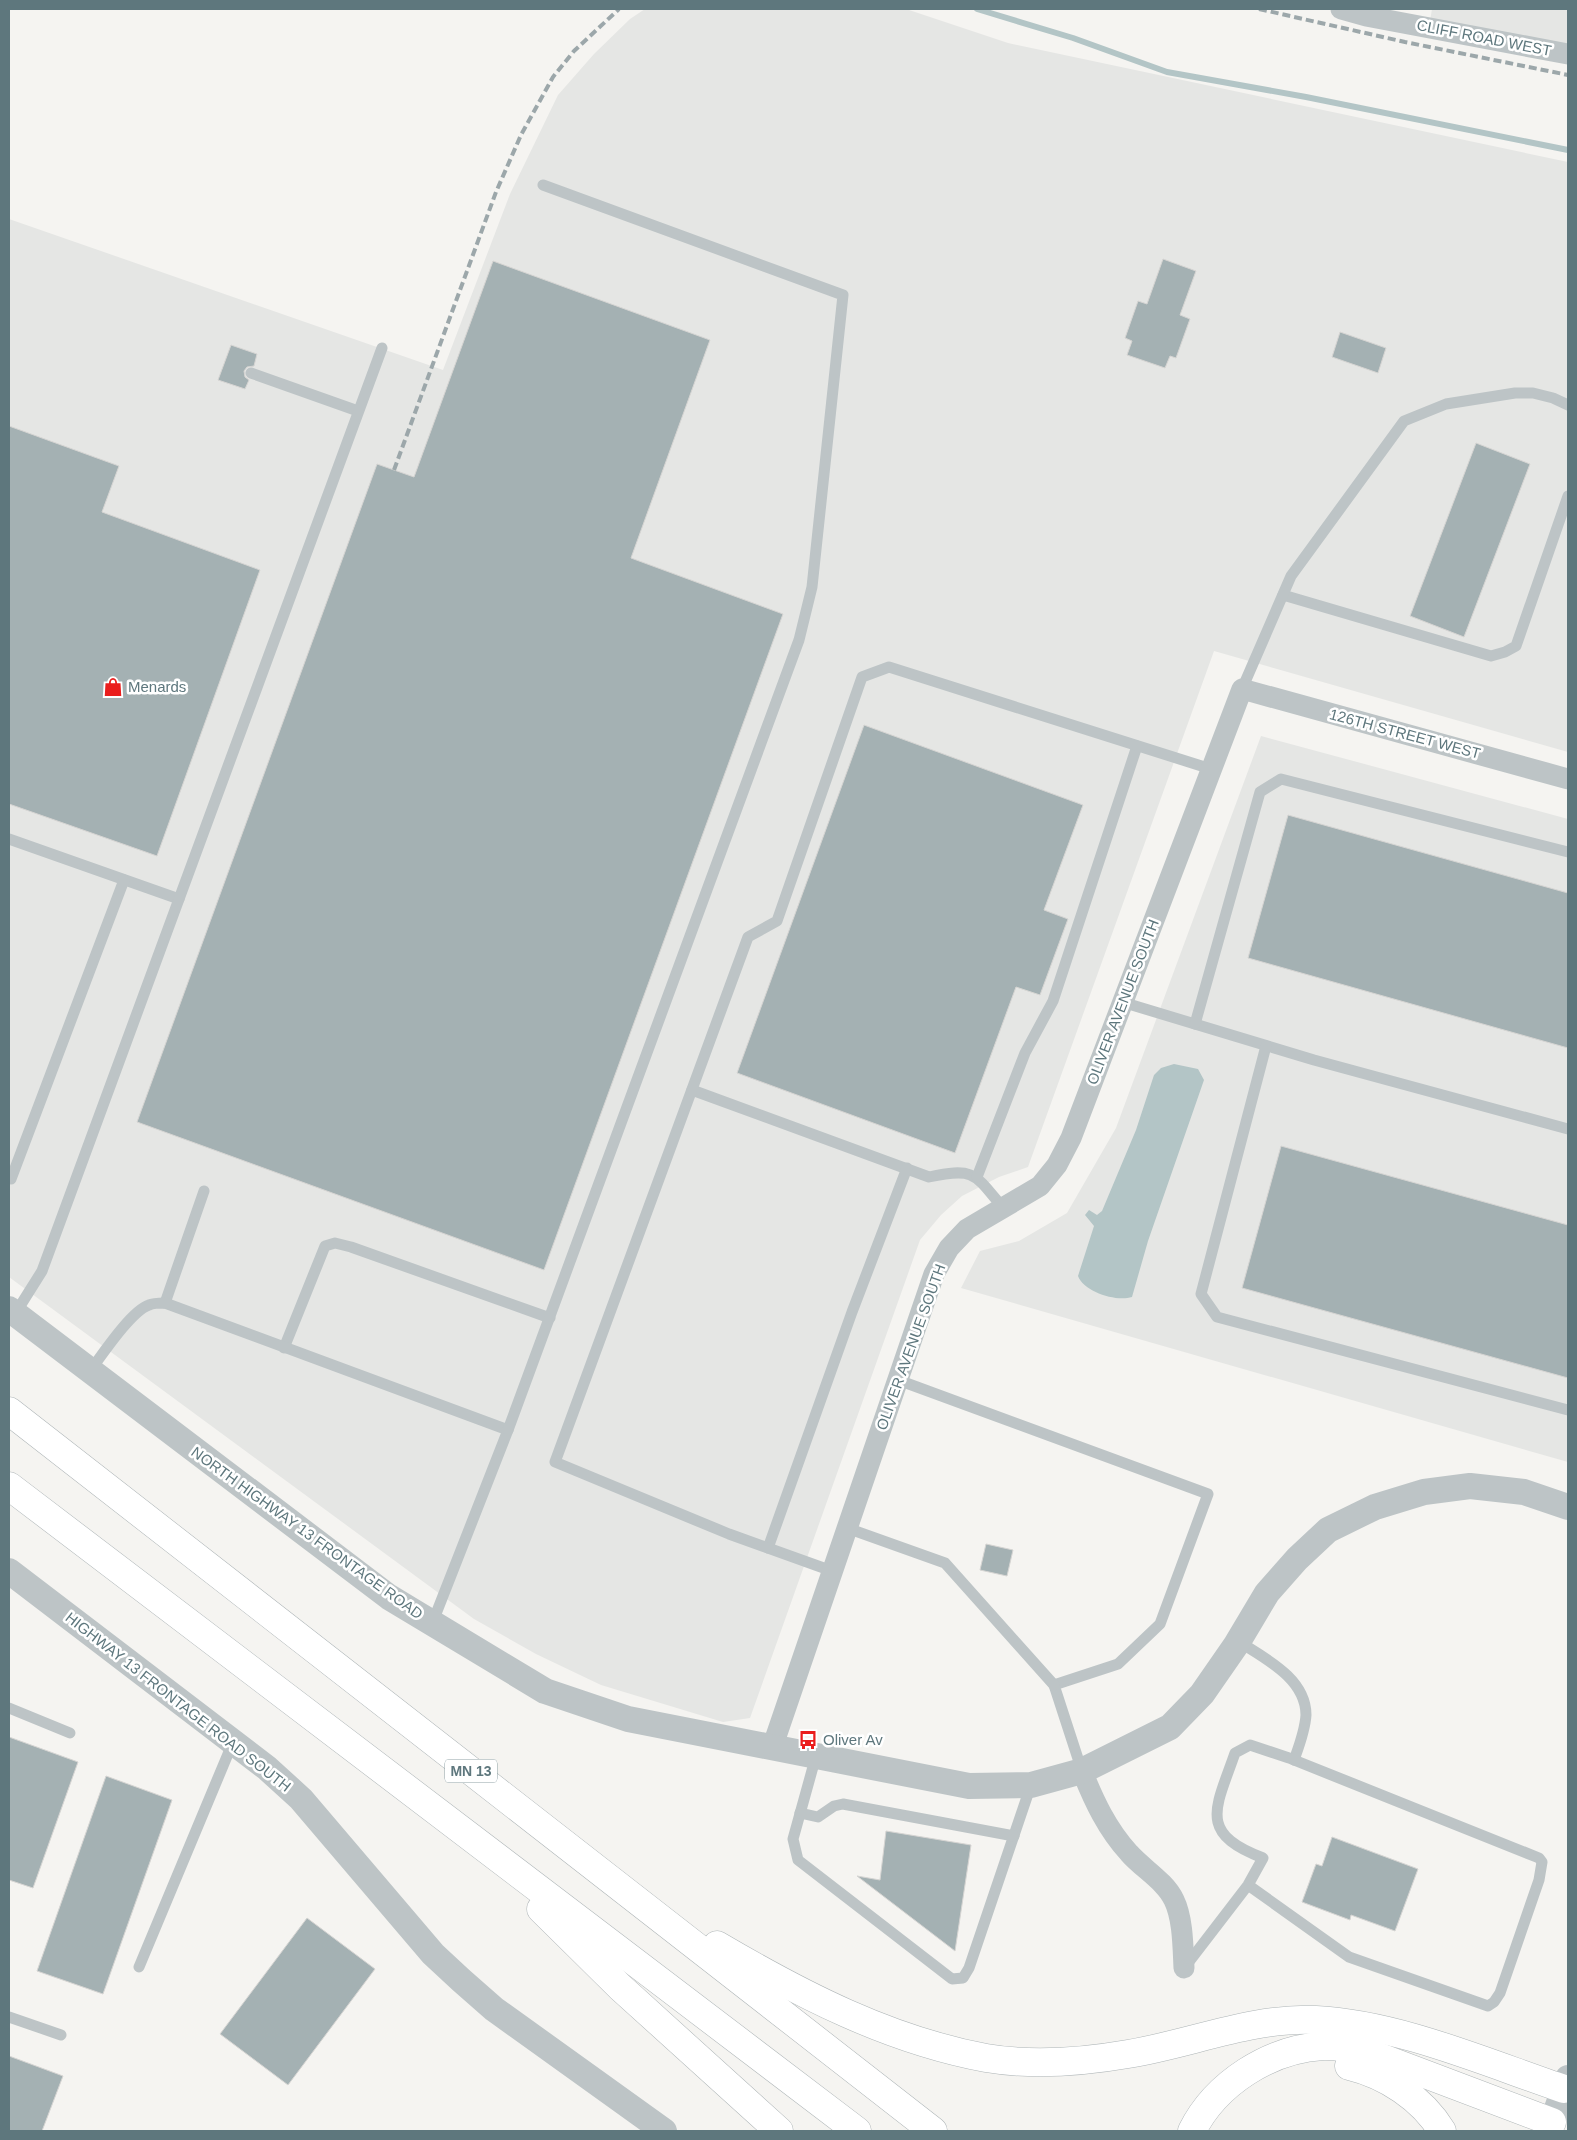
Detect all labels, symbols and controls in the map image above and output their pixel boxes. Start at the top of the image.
street label: CLIFF ROAD WEST [1415,16,1553,59]
shop icon: Menards [102,676,124,698]
place label: Menards [128,678,186,695]
street label: 126TH STREET WEST [1328,705,1482,762]
street label: OLIVER AVENUE SOUTH [1083,917,1162,1087]
street label: OLIVER AVENUE SOUTH [873,1261,949,1432]
street label: NORTH HIGHWAY 13 FRONTAGE ROAD [188,1443,426,1622]
street label: HIGHWAY 13 FRONTAGE ROAD SOUTH [62,1608,294,1795]
bus stop icon: Oliver Av [797,1729,819,1751]
place label: Oliver Av [823,1731,883,1748]
road number: MN 13 [445,1760,497,1782]

